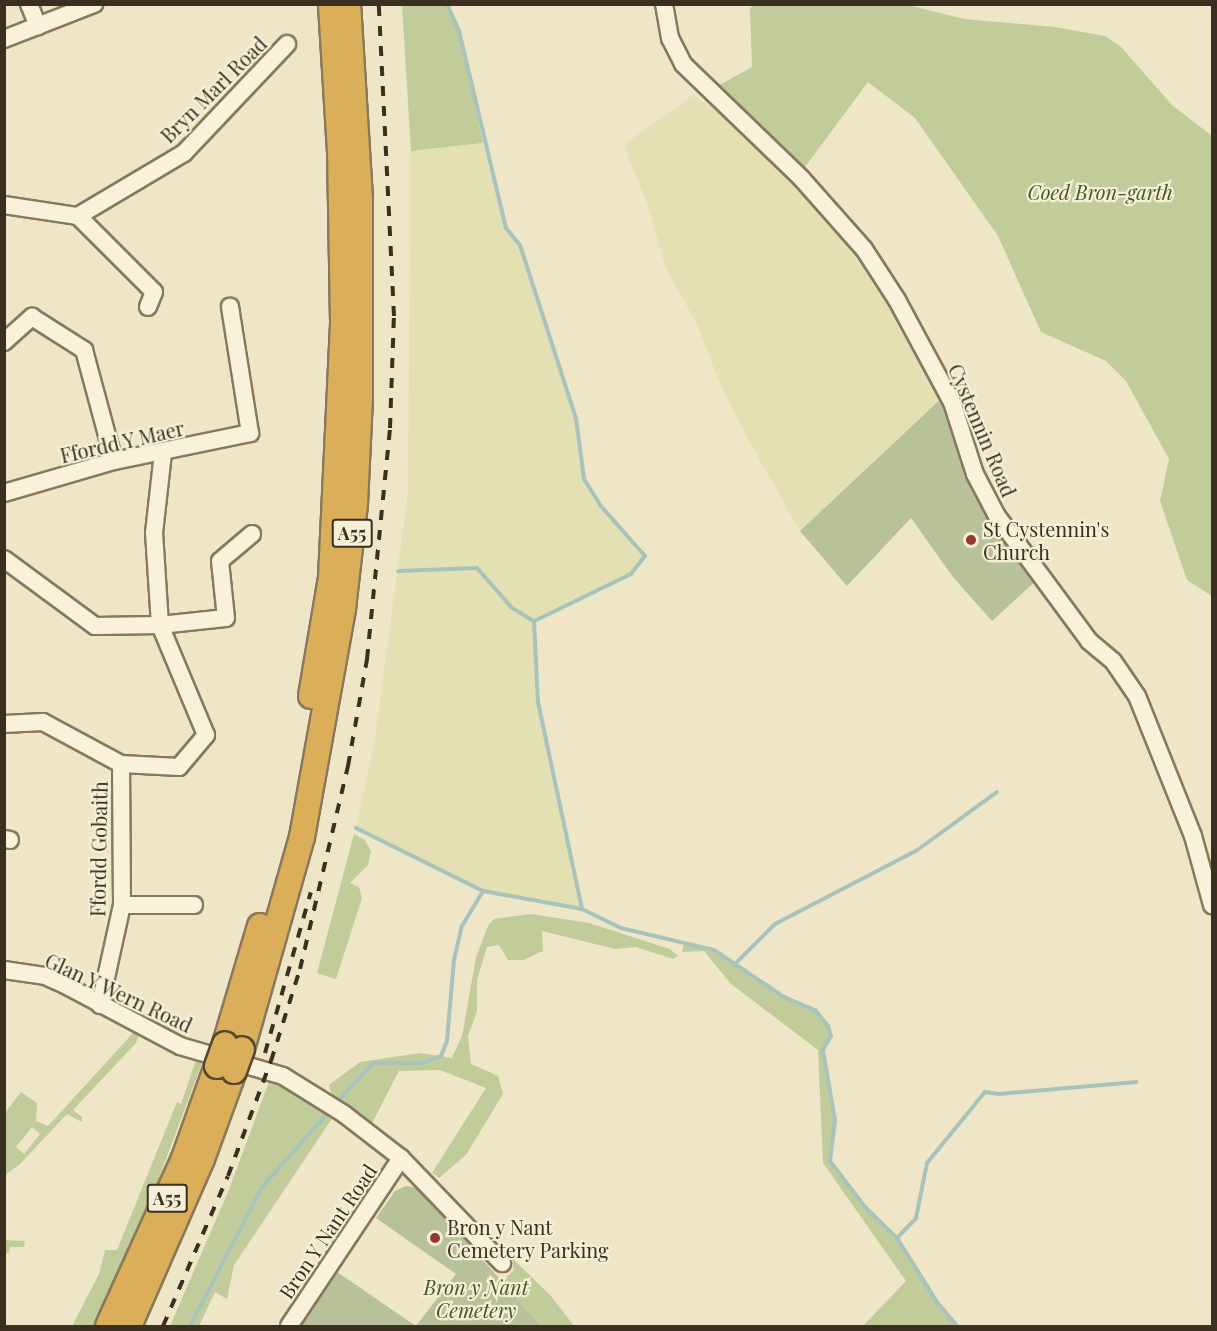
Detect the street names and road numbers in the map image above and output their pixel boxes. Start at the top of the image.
street label: Bryn Marl Road [155,31,271,147]
street label: Cystennin Road [944,360,1022,500]
street label: Ffordd Y Maer [57,415,187,467]
road number: A55 [331,518,373,548]
street label: Ffordd Gobaith [85,781,111,917]
street label: Glan Y Wern Road [41,947,197,1037]
street label: Bron Y Nant Road [273,1159,381,1303]
road number: A55 [146,1183,188,1213]

